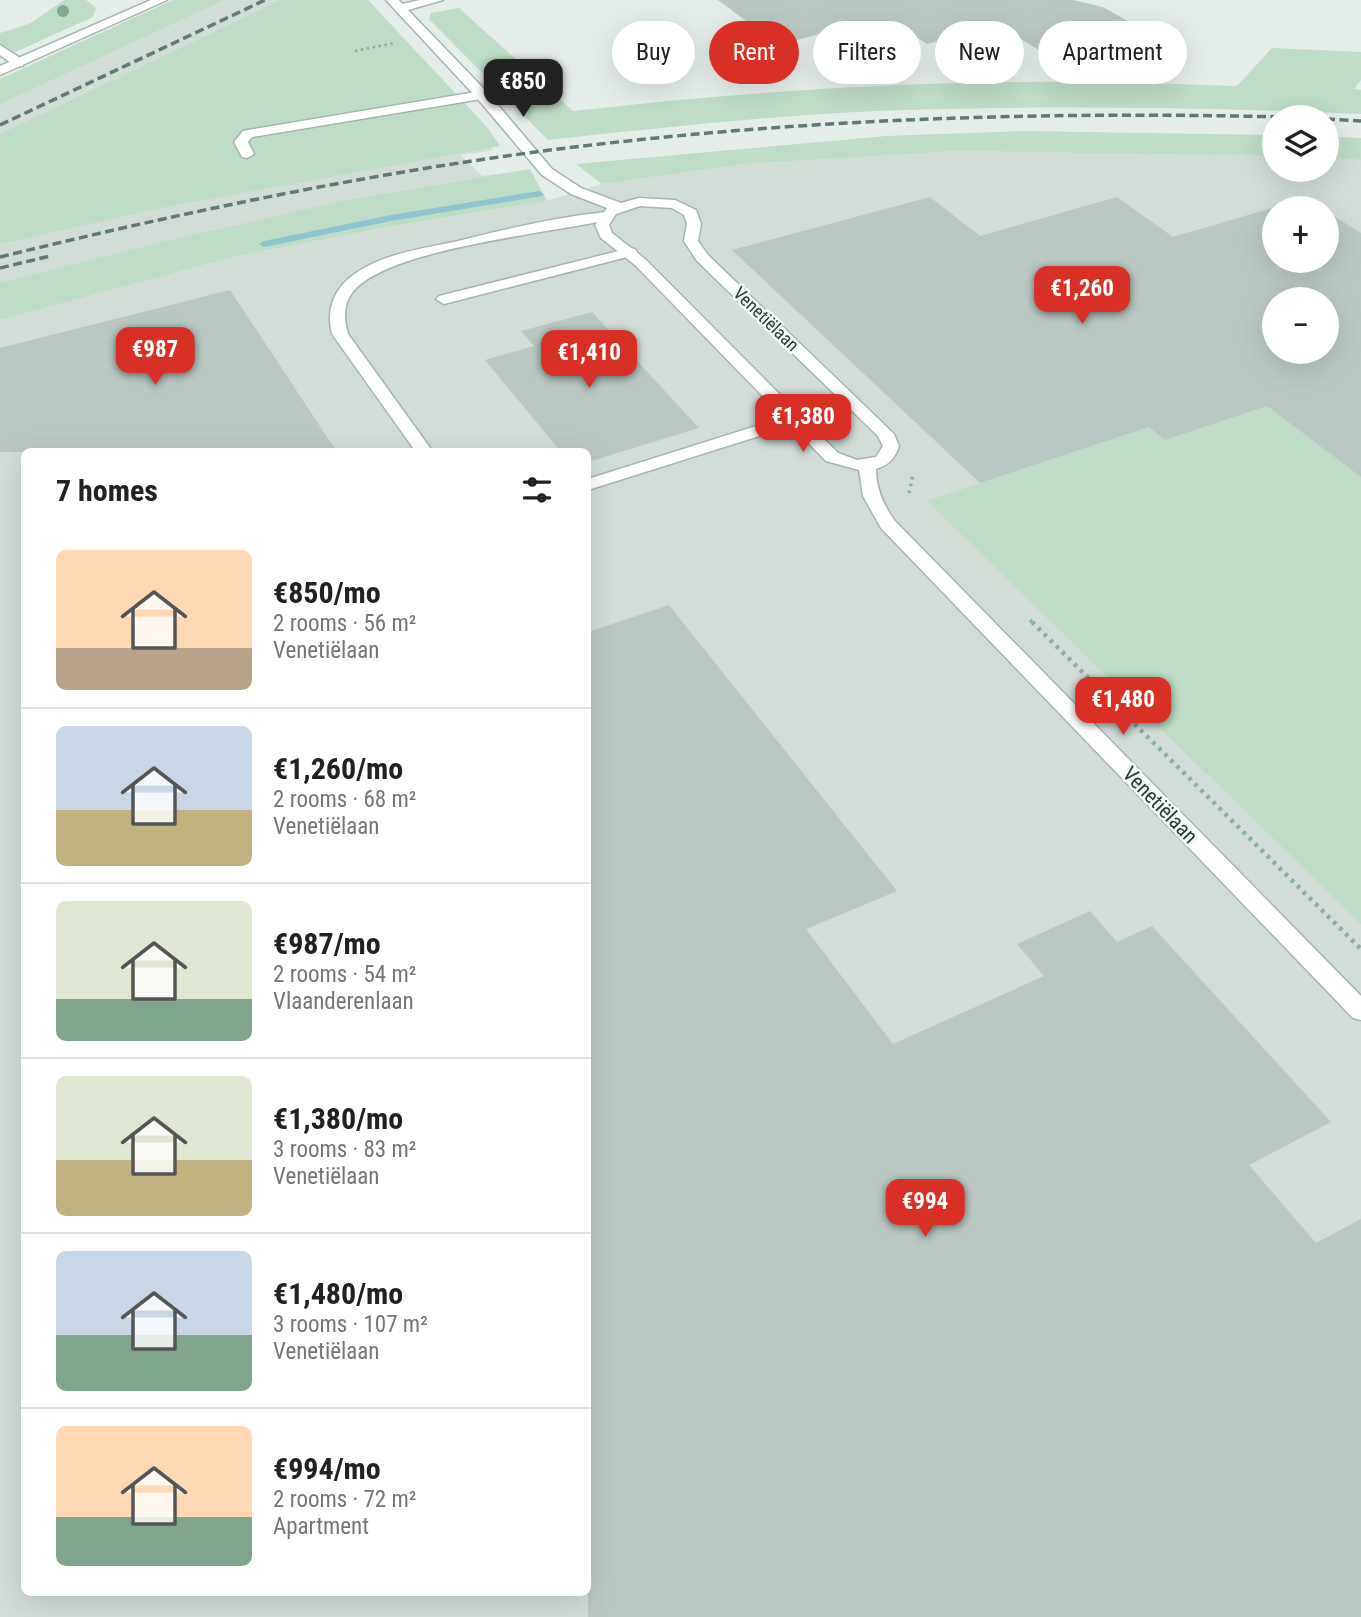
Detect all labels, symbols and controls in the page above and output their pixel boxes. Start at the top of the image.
chip: Buy [612,21,695,84]
chip: Rent [709,21,799,84]
chip: Filters [813,21,921,84]
chip: New [935,21,1024,84]
chip: Apartment [1038,21,1187,84]
pin: €850 [482,60,564,119]
text: €850 [500,68,546,95]
map controls [1262,105,1339,364]
button: layers [1262,105,1339,182]
button: + [1262,196,1339,273]
pin: €1,260 [1025,266,1139,326]
text: €1,260 [1050,275,1114,302]
street label: Venetiëlaan [729,282,804,355]
button: − [1262,287,1339,364]
pin: €987 [114,328,196,387]
pin: €1,410 [532,330,646,390]
text: €987 [132,336,178,363]
text: €1,410 [557,339,621,366]
pin: €1,380 [746,394,860,454]
text: €1,380 [771,403,835,430]
icon: filters [518,471,556,509]
text: 7 homes [56,473,158,508]
text: €850/mo [273,575,381,610]
icon: home [112,578,196,662]
text: 2 rooms · 56 m² [273,610,416,637]
text: Venetiëlaan [273,637,379,664]
pin: €1,480 [1066,678,1180,737]
text: €1,480 [1091,686,1155,713]
text: €1,260/mo [273,751,403,786]
icon: home [112,754,196,838]
street label: Venetiëlaan [1118,762,1202,848]
text: 2 rooms · 68 m² [273,786,416,813]
text: Venetiëlaan [273,813,379,840]
text: €987/mo [273,926,381,961]
icon: home [112,929,196,1013]
text: 2 rooms · 54 m² [273,961,416,988]
text: Vlaanderenlaan [273,988,414,1015]
text: €1,380/mo [273,1101,403,1136]
icon: home [112,1104,196,1188]
text: 3 rooms · 83 m² [273,1136,416,1163]
text: Venetiëlaan [273,1163,379,1190]
pin: €994 [884,1180,966,1239]
text: €994 [902,1188,948,1215]
text: €1,480/mo [273,1276,403,1311]
icon: home [112,1279,196,1363]
text: 3 rooms · 107 m² [273,1311,428,1338]
text: Venetiëlaan [273,1338,379,1365]
text: €994/mo [273,1451,381,1486]
icon: home [112,1454,196,1538]
text: 2 rooms · 72 m² [273,1486,416,1513]
text: Apartment [273,1513,369,1540]

